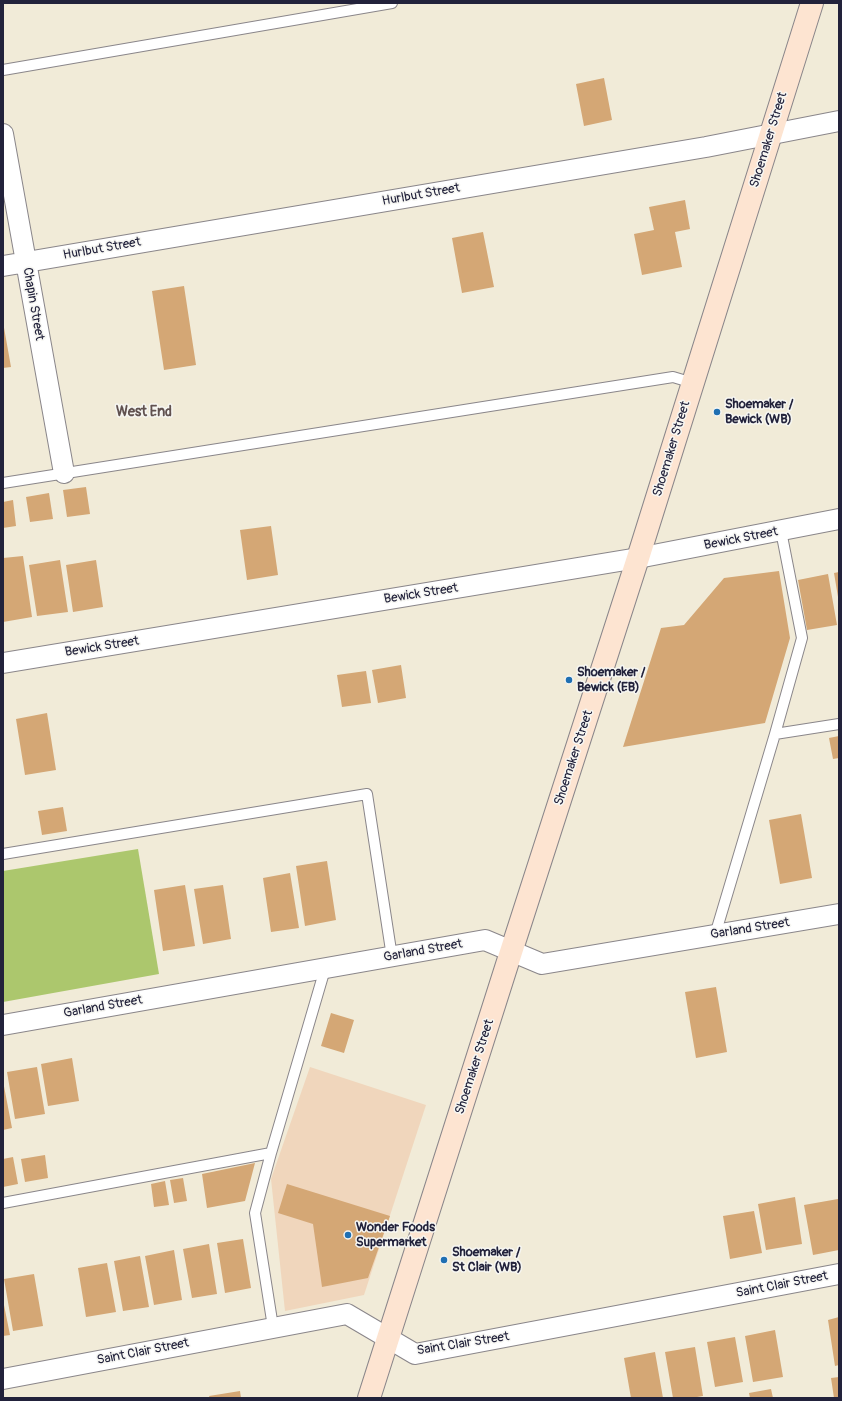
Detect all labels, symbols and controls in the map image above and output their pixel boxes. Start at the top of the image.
street label: Shoemaker Street [747,90,791,190]
street label: Hurlbut Street [381,180,461,210]
street label: Hurlbut Street [62,234,142,264]
street label: Chapin Street [19,266,47,342]
place label: Shoemaker / Bewick (WB) [725,397,793,428]
street label: Shoemaker Street [650,399,694,499]
district label: West End [116,404,172,420]
marker: Shoemaker / Bewick (WB) [712,407,722,417]
street label: Bewick Street [703,524,779,554]
street label: Bewick Street [383,580,459,608]
street label: Bewick Street [64,633,140,661]
place label: Shoemaker / Bewick (EB) [577,665,645,696]
marker: Shoemaker / Bewick (EB) [564,675,574,685]
street label: Shoemaker Street [551,708,597,808]
street label: Garland Street [709,915,791,943]
street label: Garland Street [382,936,464,966]
street label: Garland Street [62,992,144,1022]
street label: Shoemaker Street [452,1017,498,1117]
place label: Wonder Foods Supermarket [356,1220,435,1251]
marker: Wonder Foods Supermarket [343,1230,353,1240]
place label: Shoemaker / St Clair (WB) [452,1245,522,1276]
marker: Shoemaker / St Clair (WB) [439,1255,449,1265]
street label: Saint Clair Street [735,1268,829,1302]
street label: Saint Clair Street [416,1329,510,1359]
street label: Saint Clair Street [96,1335,190,1369]

